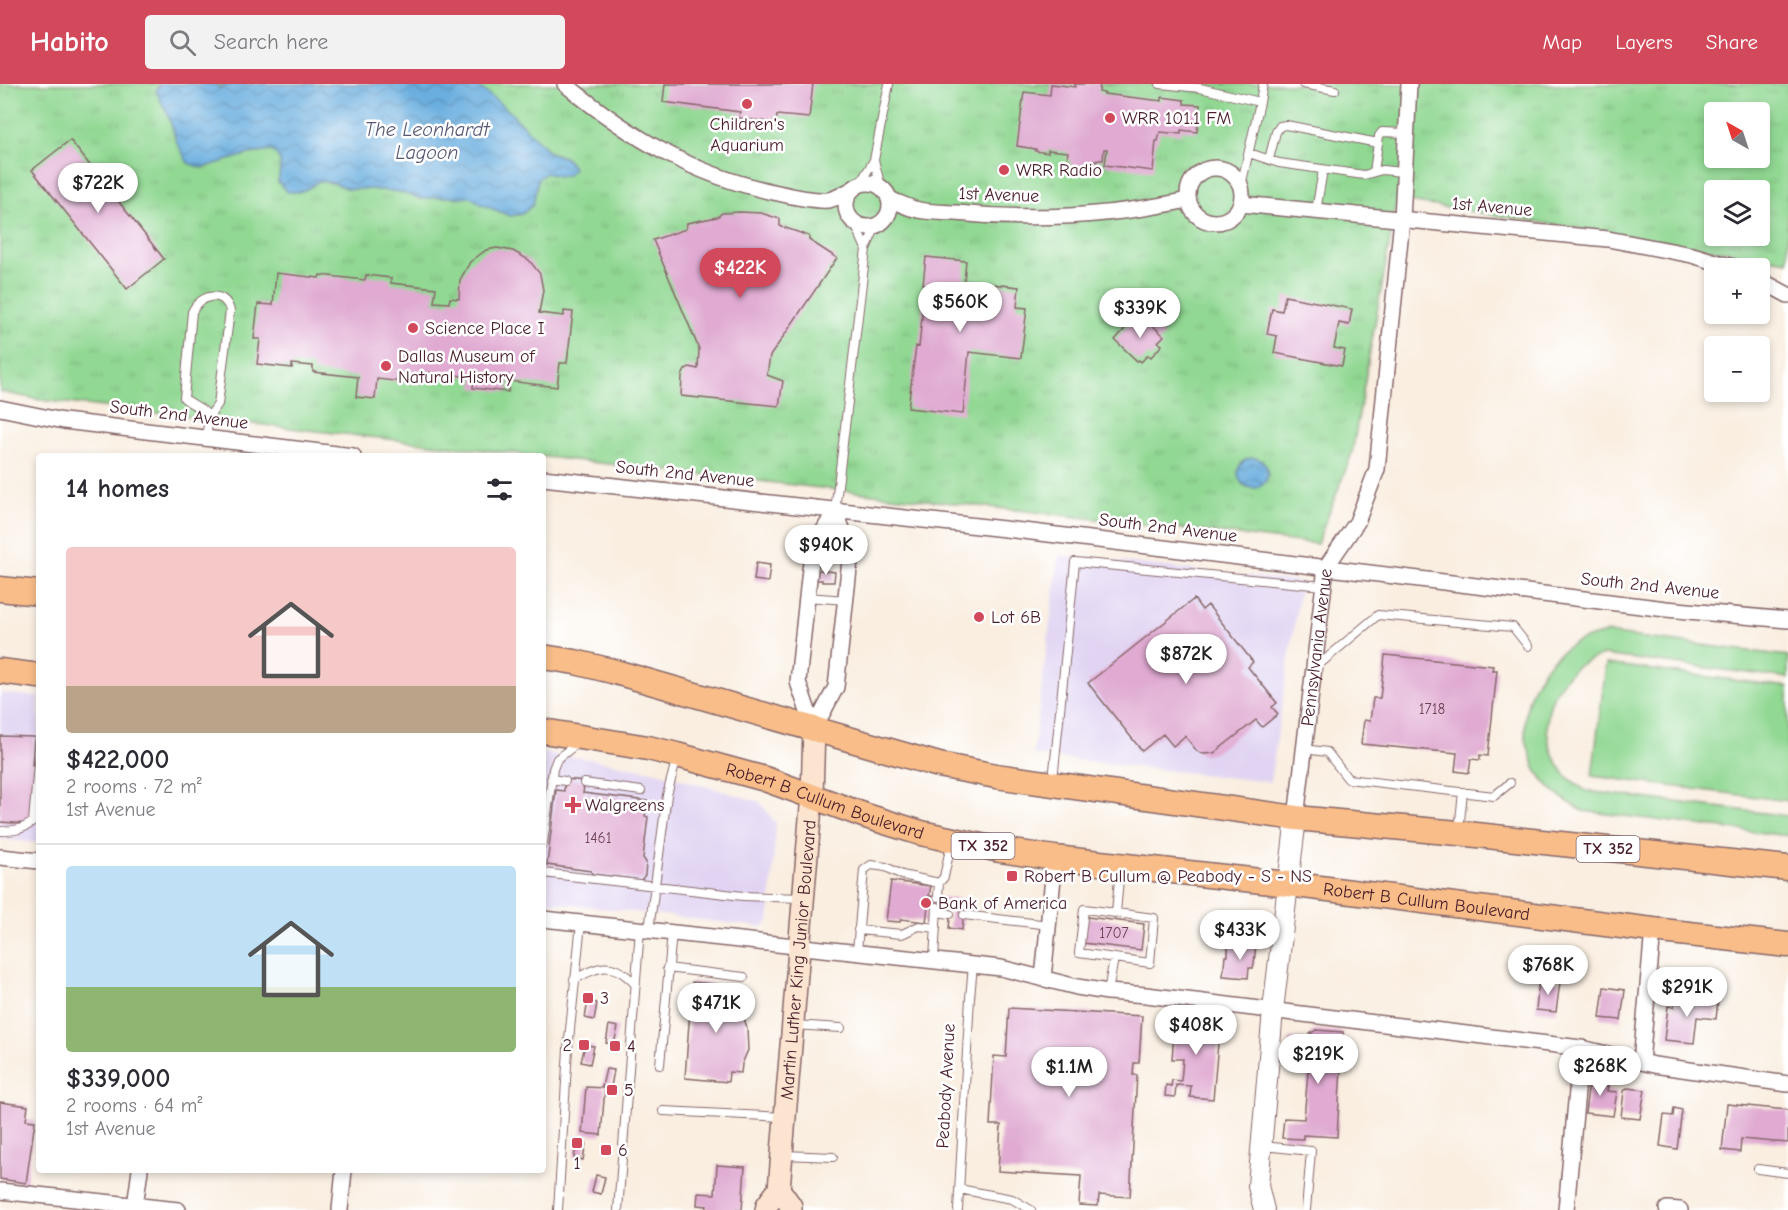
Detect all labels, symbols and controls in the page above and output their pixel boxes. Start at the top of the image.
search box [145,15,565,69]
text: Habito [30,26,109,58]
icon: search [166,26,199,59]
text: Search here [214,29,328,55]
text: Map [1543,30,1582,54]
text: Layers [1615,30,1673,54]
text: Share [1706,30,1758,54]
marker: Children's Aquarium [740,97,754,111]
north arrow [1704,102,1770,168]
map controls [1704,102,1770,402]
place label: WRR 101.1 FM [1122,108,1231,129]
marker: WRR 101.1 FM [1103,111,1117,125]
place label: Children's Aquarium [709,114,785,156]
water label: The Leonhardt Lagoon [365,118,491,164]
place label: WRR Radio [1016,160,1102,181]
pin: $722K [56,163,140,214]
marker: WRR Radio [997,163,1011,177]
text: $722K [72,171,124,194]
button: layers [1704,180,1770,246]
street label: 1st Avenue [958,183,1040,207]
street label: 1st Avenue [1451,193,1533,221]
pin: $422K [698,248,782,299]
text: $422K [714,256,766,279]
button: + [1704,258,1770,324]
pin: $560K [918,282,1002,333]
pin: $339K [1098,288,1182,339]
text: $560K [932,290,988,313]
text: $339K [1113,296,1167,319]
place label: Science Place I [425,318,544,339]
marker: Science Place I [406,321,420,335]
button: − [1704,336,1770,402]
place label: Dallas Museum of Natural History [398,346,536,388]
marker: Dallas Museum of Natural History [379,359,393,373]
street label: South 2nd Avenue [109,396,249,434]
street label: South 2nd Avenue [615,456,755,492]
icon: filters [483,473,516,506]
text: 14 homes [66,474,169,504]
street label: South 2nd Avenue [1098,509,1238,547]
pin: $940K [784,525,868,576]
text: $940K [799,533,853,556]
street label: Pennsylvania Avenue [1297,567,1336,727]
street label: South 2nd Avenue [1580,568,1720,604]
icon: home [237,586,345,694]
place label: Lot 6B [991,607,1041,628]
marker: Lot 6B [972,610,986,624]
pin: $872K [1144,634,1228,685]
text: $872K [1160,642,1212,665]
house number: 1718 [1419,700,1445,718]
text: $422,000 [66,745,169,775]
street label: Robert B Cullum Boulevard [723,758,926,844]
text: 2 rooms · 72 m² [66,775,202,798]
place label: Walgreens [585,795,664,816]
text: 1st Avenue [66,798,156,821]
marker: Walgreens [566,798,580,812]
street label: Martin Luther King Junior Boulevard [776,819,820,1101]
house number: 1461 [584,829,612,847]
road number: TX 352 [952,833,1014,859]
road number: TX 352 [1576,836,1640,862]
place label: Robert B Cullum @ Peabody - S - NS [1024,866,1312,887]
marker: Robert B Cullum @ Peabody - S - NS [1005,869,1019,883]
street label: Robert B Cullum Boulevard [1322,878,1531,925]
place label: Bank of America [938,893,1067,914]
marker: Bank of America [919,896,933,910]
icon: home [237,905,345,1013]
pin: $433K [1198,910,1282,961]
text: $433K [1214,918,1266,941]
house number: 1707 [1099,924,1129,942]
pin: $768K [1506,945,1590,996]
text: $768K [1522,953,1574,976]
pin: $291K [1645,967,1729,1018]
text: $291K [1661,975,1713,998]
pin: $471K [674,983,758,1034]
place label: 3 [600,988,609,1009]
marker: 3 [581,991,595,1005]
text: $471K [691,991,741,1014]
pin: $408K [1154,1005,1238,1056]
text: $408K [1169,1013,1223,1036]
street label: Peabody Avenue [932,1023,960,1149]
pin: $219K [1276,1034,1360,1085]
place label: 2 [563,1035,572,1056]
place label: 4 [627,1036,636,1057]
marker: 2 [577,1038,591,1052]
marker: 4 [608,1039,622,1053]
text: $219K [1292,1042,1344,1065]
pin: $268K [1558,1046,1642,1097]
pin: $1.1M [1027,1047,1111,1098]
text: $268K [1573,1054,1627,1077]
text: $1.1M [1045,1055,1093,1078]
text: $339,000 [66,1064,170,1094]
place label: 5 [624,1080,634,1101]
marker: 5 [605,1083,619,1097]
text: 2 rooms · 64 m² [66,1094,202,1117]
text: 1st Avenue [66,1117,156,1140]
marker: 1 [570,1136,584,1150]
place label: 6 [618,1140,628,1161]
marker: 6 [599,1143,613,1157]
place label: 1 [573,1153,581,1174]

